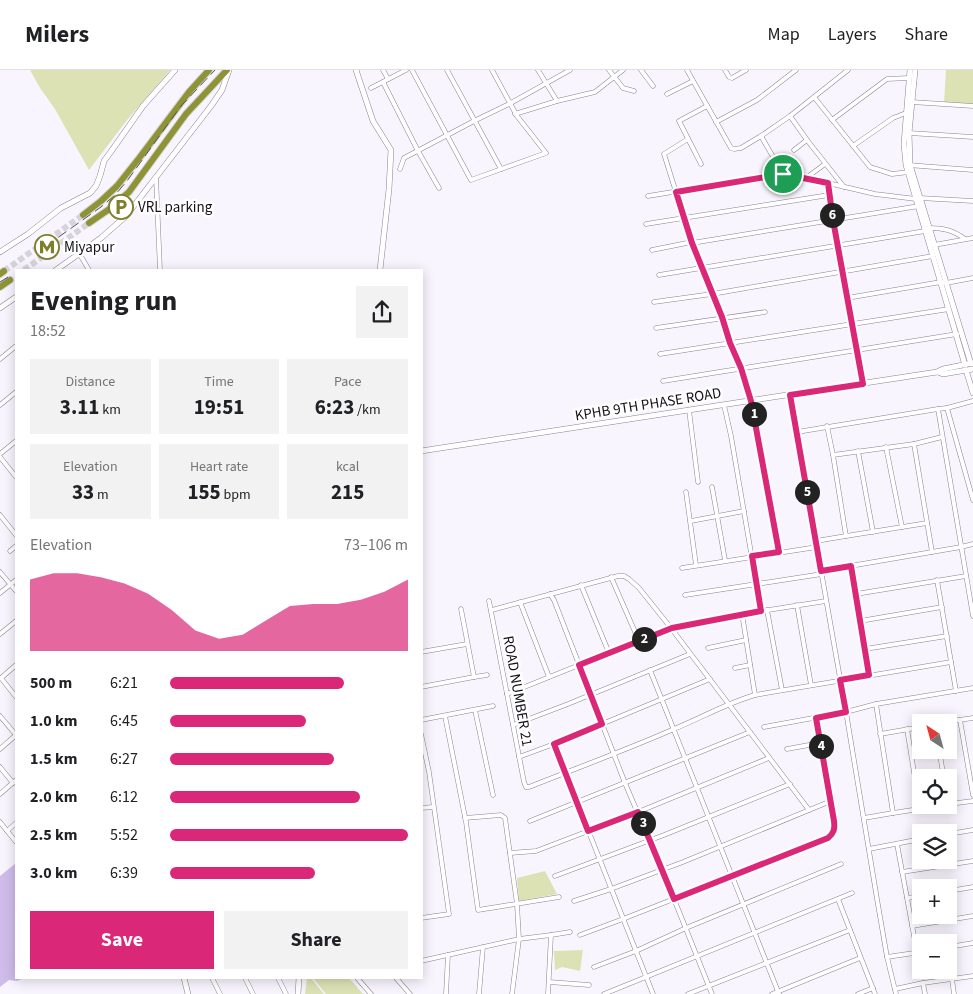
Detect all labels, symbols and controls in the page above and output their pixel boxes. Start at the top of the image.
text: Milers [25,17,89,52]
text: Map [768,22,800,47]
text: Layers [828,22,877,47]
text: Share [905,22,948,47]
pin [762,153,804,195]
icon: arrive [769,160,797,188]
parking icon: VRL parking [108,194,134,220]
place label: VRL parking [138,197,213,218]
pin: 6 [820,202,844,228]
text: 6 [829,205,836,225]
metro station icon: Miyapur [34,234,60,260]
place label: Miyapur [64,237,115,258]
text: Evening run [30,281,177,321]
button: share [356,286,408,338]
text: 18:52 [30,320,66,342]
text: Distance [65,372,115,392]
text: Time [204,372,234,392]
text: Pace [334,372,361,392]
street label: KPHB 9TH PHASE ROAD [573,383,723,426]
text: 3.11 [60,392,99,422]
text: 19:51 [194,392,244,422]
text: 6:23 [315,392,354,422]
text: km [99,400,121,420]
text: /km [354,400,381,420]
pin: 1 [742,402,766,426]
text: 1 [751,404,758,424]
text: Elevation [63,457,118,477]
text: Heart rate [190,457,248,477]
text: kcal [336,457,359,477]
text: 33 [72,477,94,507]
text: 155 [187,477,221,507]
text: 215 [331,477,364,507]
pin: 5 [794,480,820,504]
text: 5 [804,482,811,502]
text: m [94,485,109,505]
text: bpm [221,485,251,505]
text: Elevation [30,534,92,556]
text: 73–106 m [344,534,408,556]
pin: 2 [632,626,656,652]
text: 2 [641,629,648,649]
street label: ROAD NUMBER 21 [497,634,538,748]
text: 500 m [30,672,72,694]
text: 6:21 [110,672,138,694]
text: 1.0 km [30,710,77,732]
text: 6:45 [110,710,138,732]
north arrow [912,714,958,759]
map controls [912,714,957,979]
pin: 4 [808,734,834,758]
text: 4 [818,736,825,756]
text: 1.5 km [30,748,77,770]
text: 6:27 [110,748,138,770]
button: locate [912,769,957,814]
text: 2.0 km [30,786,77,808]
text: 6:12 [110,786,138,808]
pin: 3 [630,810,656,836]
text: 3 [640,813,647,833]
text: 2.5 km [30,824,77,846]
text: 5:52 [110,824,138,846]
button: layers [912,824,957,869]
text: 3.0 km [30,862,77,884]
text: 6:39 [110,862,138,884]
button: + [912,879,957,924]
button: Save [30,911,214,969]
button: Share [224,911,408,969]
button: − [912,934,957,979]

